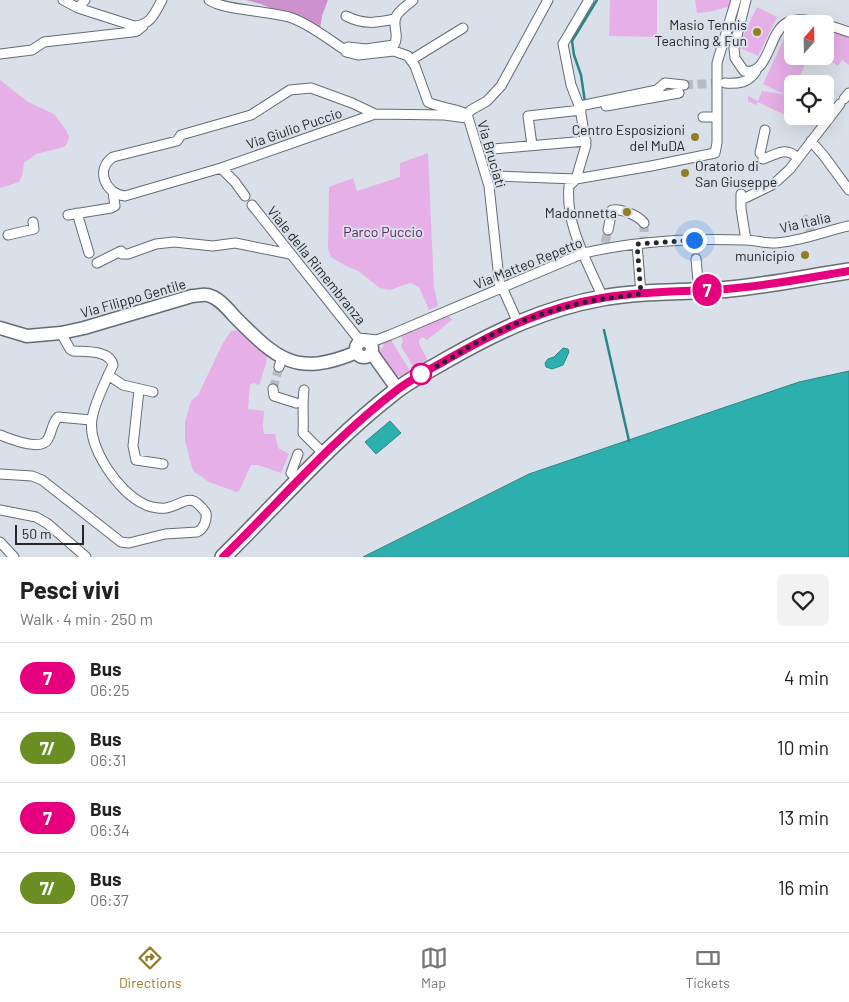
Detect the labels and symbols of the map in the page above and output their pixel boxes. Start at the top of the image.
north arrow [784,15,834,65]
place label: Masio Tennis Teaching & Fun [654,16,747,49]
marker: Masio Tennis Teaching & Fun [751,26,763,38]
street label: Via Giulio Puccio [244,104,344,152]
street label: Via Bruciati [474,118,510,190]
place label: Centro Esposizioni del MuDA [572,121,686,154]
marker: Centro Esposizioni del MuDA [689,131,701,143]
place label: Oratorio di San Giuseppe [695,157,777,190]
marker: Oratorio di San Giuseppe [679,167,691,179]
street label: Viale della Rimembranza [264,202,370,328]
place label: Madonnetta [545,204,617,221]
marker: Madonnetta [621,206,633,218]
street label: Via Italia [778,208,832,236]
park label: Parco Puccio [343,223,423,240]
your location [682,228,707,253]
street label: Via Matteo Repetto [471,234,585,292]
place label: municipio [735,247,795,264]
marker: municipio [799,249,811,261]
line badge: 7 [691,274,723,306]
street label: Via Filippo Gentile [78,275,188,321]
unlabelled marker [410,363,432,385]
scale bar [15,522,84,545]

